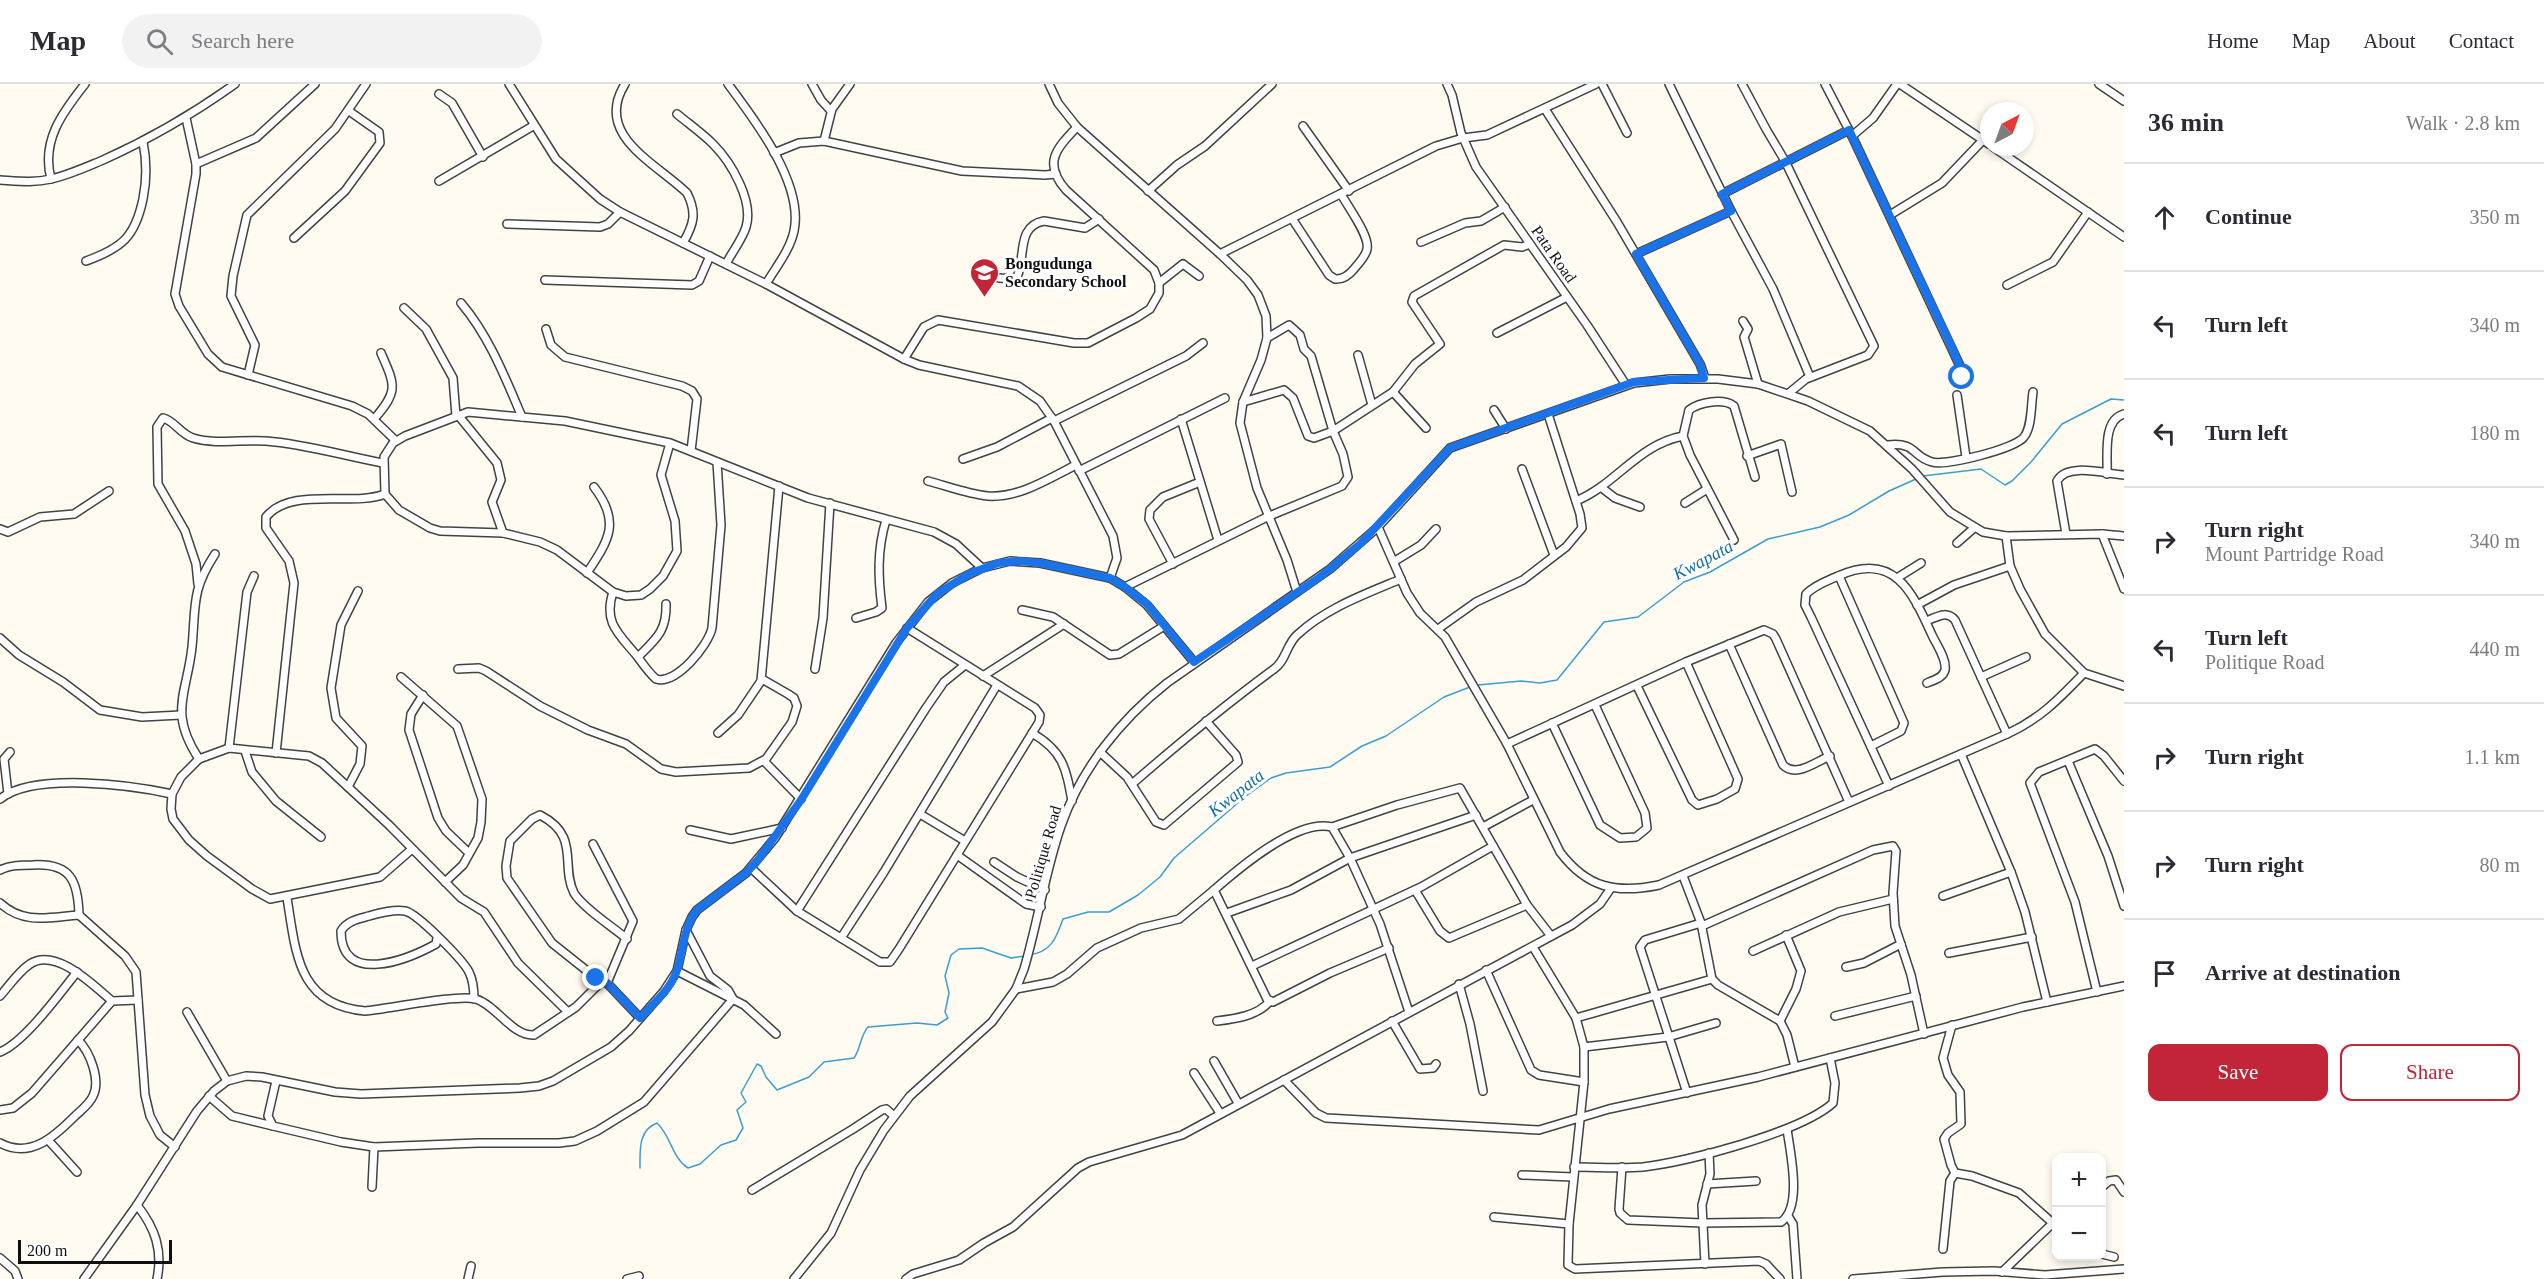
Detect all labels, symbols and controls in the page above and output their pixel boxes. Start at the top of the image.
search box [122,14,542,68]
text: Map [30,25,86,56]
icon: search [143,25,176,58]
text: Search here [191,28,294,53]
text: Home [2207,29,2259,53]
text: Map [2292,29,2330,53]
text: About [2363,29,2416,53]
text: Contact [2449,29,2514,53]
north arrow [1980,102,2034,156]
text: 36 min [2148,108,2224,137]
text: Walk · 2.8 km [2406,112,2520,134]
icon: ahead [2148,201,2181,234]
text: Continue [2205,204,2292,229]
text: 350 m [2469,206,2520,228]
street label: Pata Road [1528,222,1580,286]
place label: Bongudunga Secondary School [1005,255,1127,291]
school or university icon: Bongudunga Secondary School [968,256,1000,298]
icon: left [2148,309,2181,342]
text: Turn left [2205,312,2288,337]
text: 340 m [2469,314,2520,336]
route start [1948,363,1974,389]
icon: left [2148,417,2181,450]
text: Turn left [2205,420,2288,445]
text: 180 m [2469,422,2520,444]
text: Turn right [2205,517,2304,542]
icon: right [2148,525,2181,558]
text: 340 m [2469,530,2520,552]
water label: Kwapata [1669,536,1736,585]
text: Mount Partridge Road [2205,543,2384,565]
text: Turn left [2205,625,2288,650]
icon: left [2148,633,2181,666]
text: 440 m [2469,638,2520,660]
text: Politique Road [2205,651,2324,673]
icon: right [2148,741,2181,774]
text: Turn right [2205,744,2304,769]
text: 1.1 km [2464,746,2520,768]
water label: Kwapata [1203,765,1268,822]
street label: Politique Road [1022,804,1065,901]
icon: right [2148,849,2181,882]
text: Turn right [2205,852,2304,877]
text: 80 m [2479,854,2520,876]
icon: arrive [2148,957,2181,990]
text: Arrive at destination [2205,960,2401,985]
route end [582,964,608,990]
button: Save [2148,1044,2328,1101]
button: Share [2340,1044,2520,1101]
map controls [2052,1153,2106,1261]
button: + [2052,1153,2106,1207]
button: − [2052,1207,2106,1261]
scale bar [18,1237,172,1264]
text: 200 m [27,1242,67,1259]

